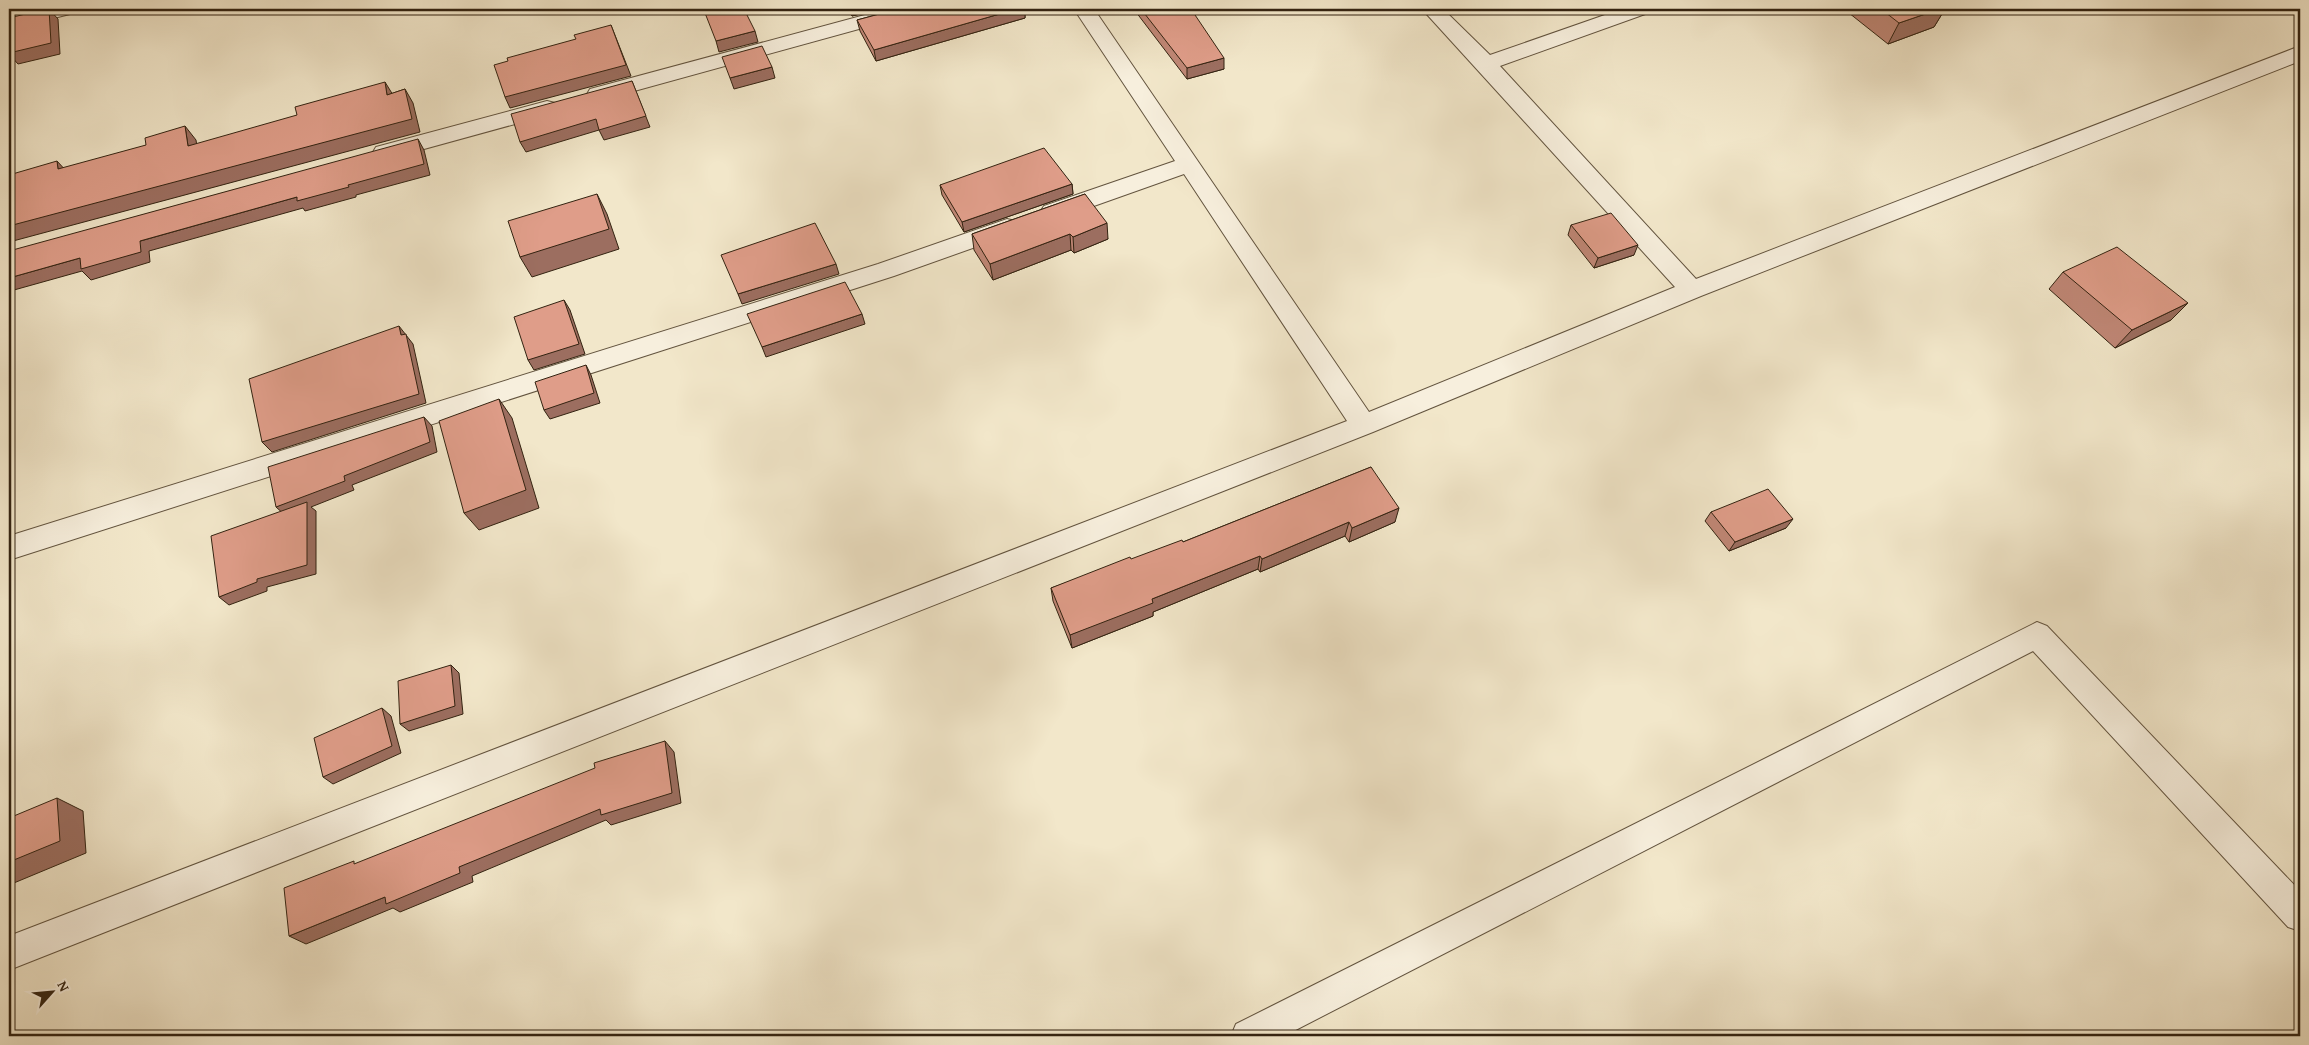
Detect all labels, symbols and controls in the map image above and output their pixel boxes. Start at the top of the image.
north arrow [28,968,78,1018]
text: N [53,977,75,995]

